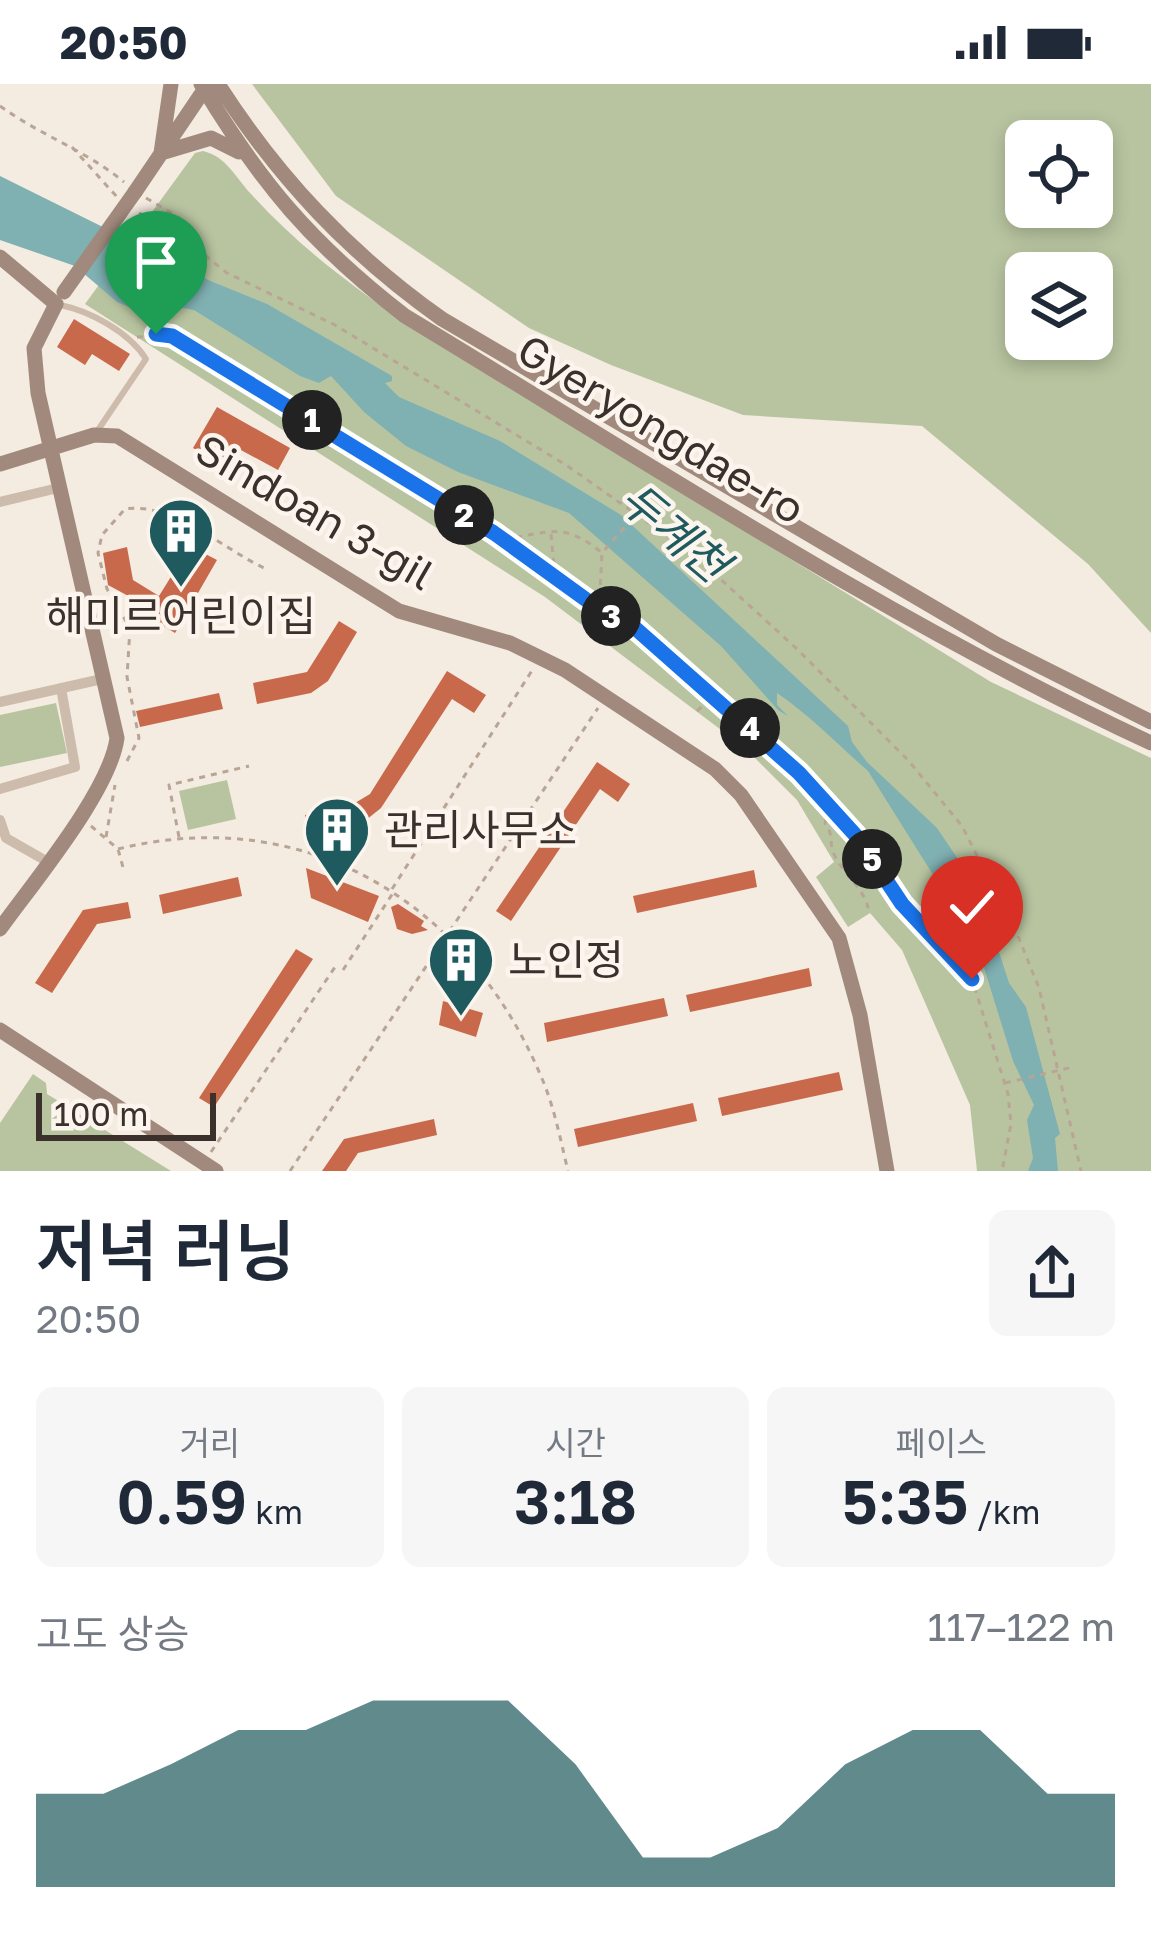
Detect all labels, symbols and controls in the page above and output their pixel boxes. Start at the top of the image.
text: 20:50 [60,15,188,69]
map controls [1005,120,1113,360]
button: locate [1005,120,1113,228]
pin [105,211,207,334]
icon: arrive [123,229,189,295]
button: layers [1005,252,1113,360]
street label: Gyeryongdae-ro [509,323,814,533]
pin: 1 [282,390,342,450]
text: 1 [304,400,321,439]
street label: Sindoan 3-gil [188,423,443,599]
water label: 두계천 [610,471,743,595]
pin: 2 [434,485,494,545]
text: 2 [454,495,474,534]
building icon: 해미르어린이집 [146,496,216,590]
pin: 3 [581,586,641,646]
place label: 해미르어린이집 [46,590,316,640]
text: 3 [601,596,621,635]
pin: 4 [720,698,780,758]
text: 4 [740,708,760,747]
building icon: 관리사무소 [302,795,372,889]
place label: 관리사무소 [384,804,577,854]
pin: 5 [842,829,902,889]
text: 5 [862,839,882,878]
pin [921,856,1023,979]
icon: check [939,874,1005,940]
building icon: 노인정 [426,925,496,1019]
place label: 노인정 [508,934,624,984]
scale bar [36,1087,216,1140]
text: 100 m [54,1094,148,1133]
text: 저녁 러닝 [36,1210,295,1290]
button: share [989,1210,1115,1336]
text: 20:50 [36,1295,141,1342]
text: 거리 [179,1423,240,1462]
text: 시간 [545,1423,606,1462]
text: 페이스 [896,1423,987,1462]
text: 0.59 [117,1465,247,1537]
text: 3:18 [514,1465,637,1537]
text: 5:35 [842,1465,969,1537]
text: km [247,1492,303,1531]
text: /km [969,1492,1041,1531]
text: 117–122 m [927,1603,1115,1650]
text: 고도 상승 [36,1610,189,1657]

